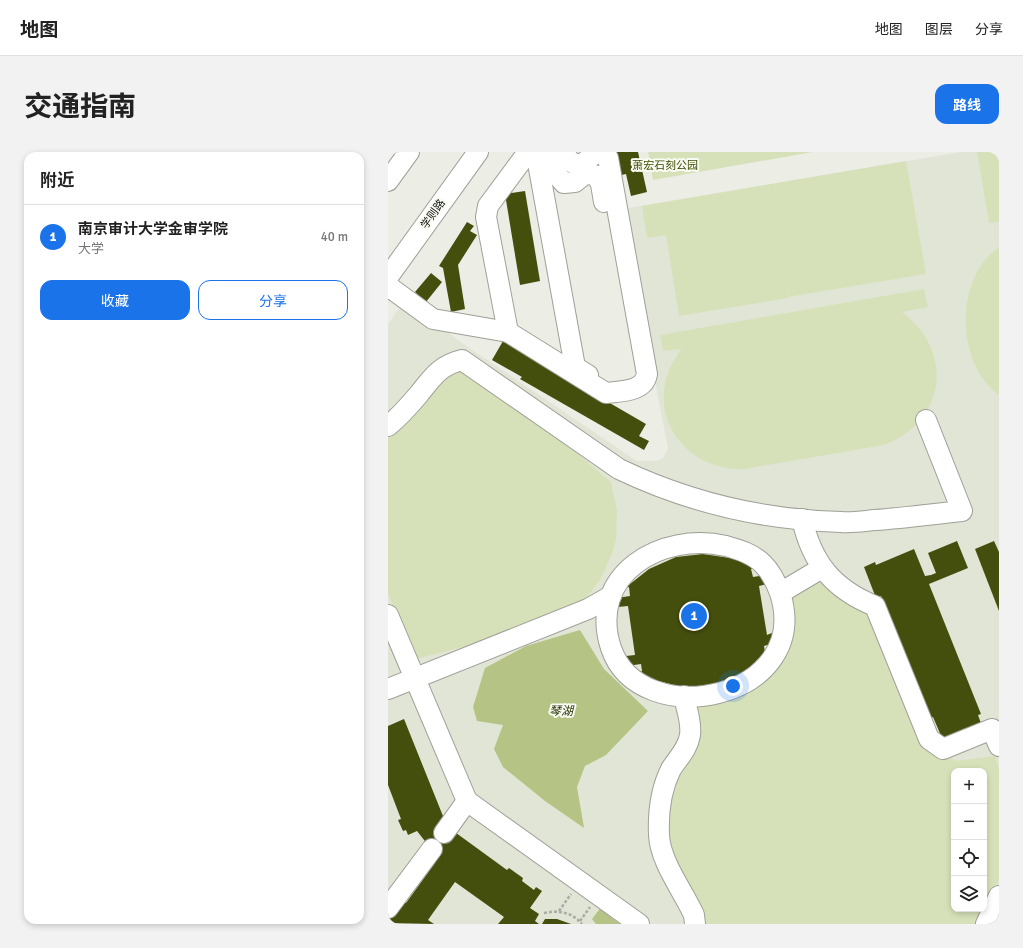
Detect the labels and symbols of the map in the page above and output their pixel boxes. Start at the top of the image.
park label: 萧宏石刻公园 [632,159,698,172]
street label: 学则路 [418,197,448,231]
pin: 1 [681,601,707,631]
your location [723,676,743,696]
water label: 琴湖 [549,704,575,719]

